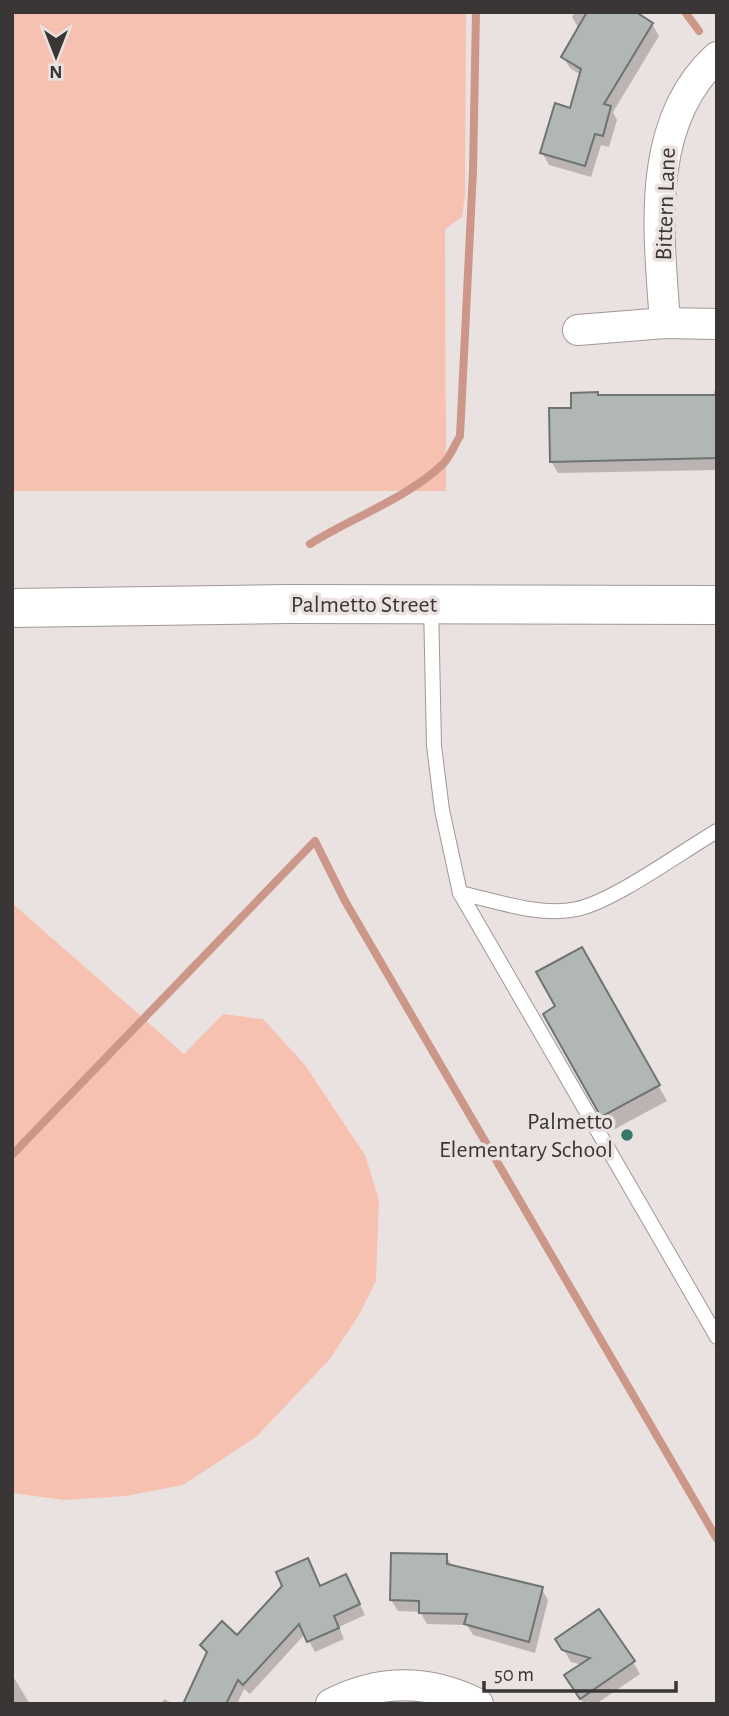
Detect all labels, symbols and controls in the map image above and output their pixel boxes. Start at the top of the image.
north arrow [21,21,91,91]
text: N [49,62,63,81]
street label: Bittern Lane [652,147,680,261]
street label: Palmetto Street [291,593,438,617]
place label: Palmetto Elementary School [439,1110,613,1162]
marker: Palmetto Elementary School [619,1127,635,1143]
scale bar [484,1650,676,1694]
text: 50 m [494,1664,534,1685]

